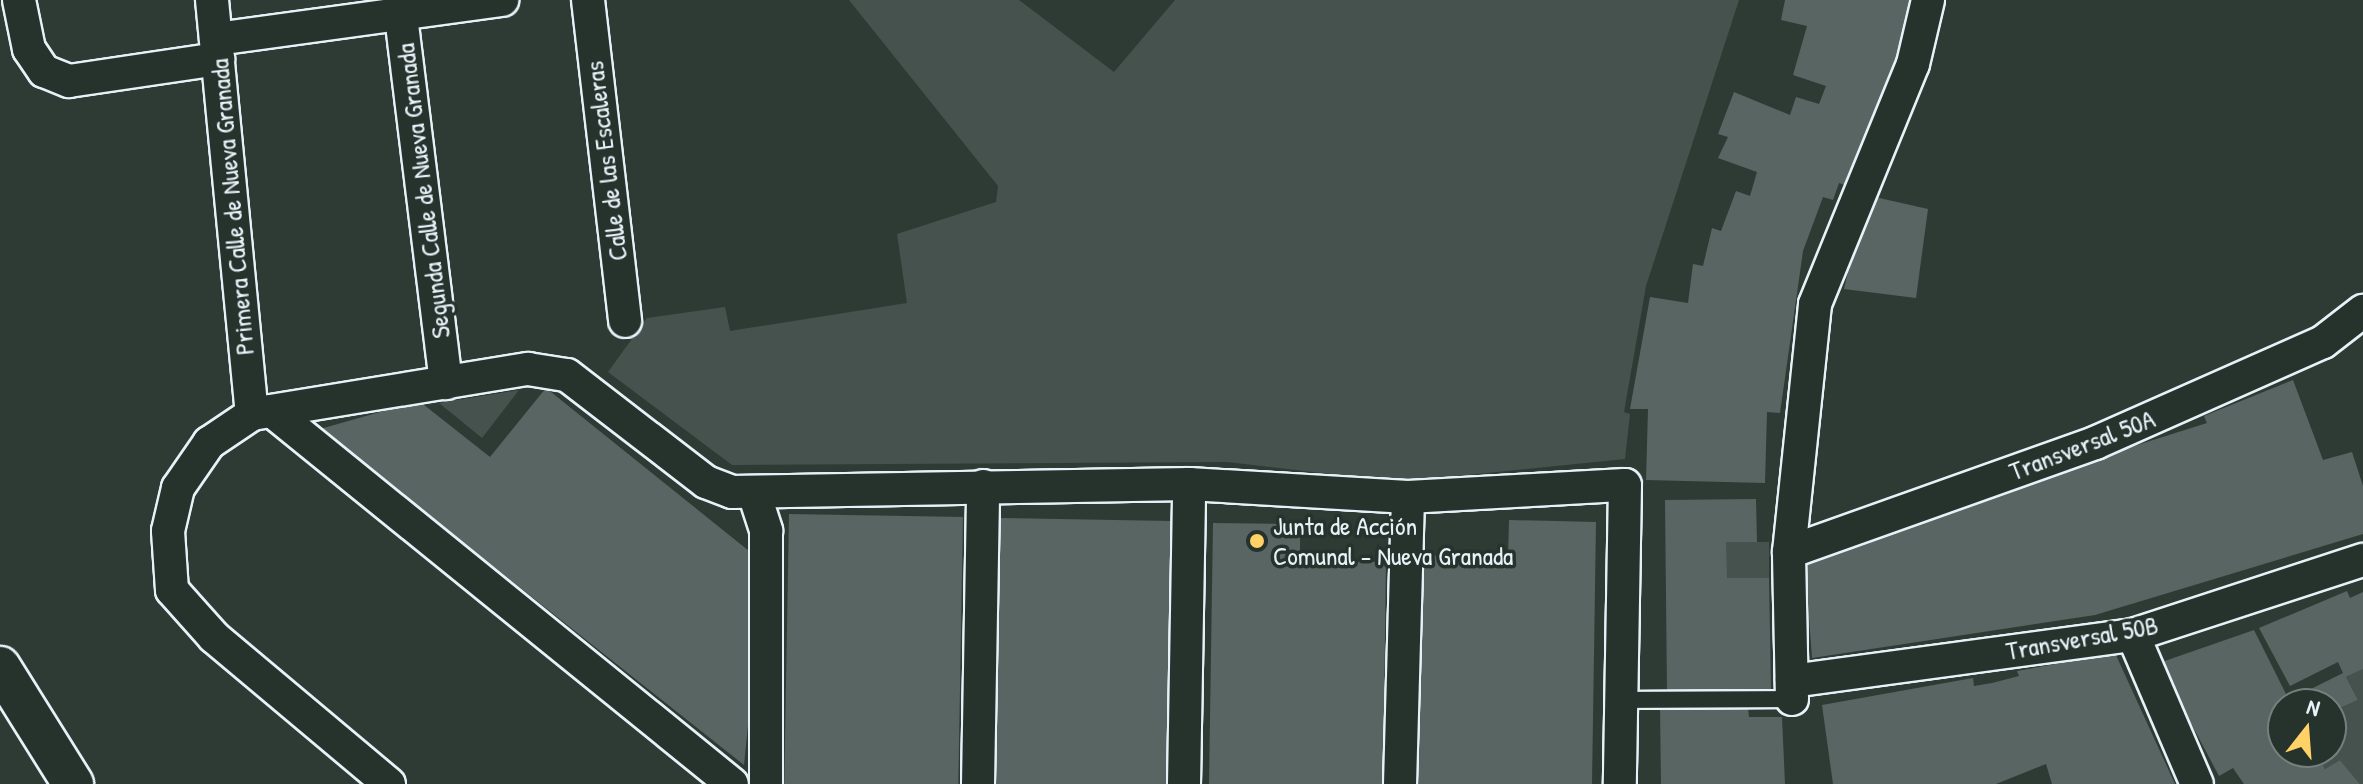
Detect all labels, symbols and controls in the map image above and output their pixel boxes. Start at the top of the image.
street label: Segunda Calle de Nueva Granada [389,42,457,340]
street label: Primera Calle de Nueva Granada [204,58,260,356]
street label: Calle de las Escaleras [578,59,634,263]
street label: Transversal 50A [2005,403,2159,487]
place label: Junta de Acción Comunal - Nueva Granada [1273,510,1513,572]
marker: Junta de Acción Comunal - Nueva Granada [1248,532,1266,550]
street label: Transversal 50B [2004,609,2160,667]
north arrow [2267,688,2347,768]
text: N [2303,691,2323,723]

